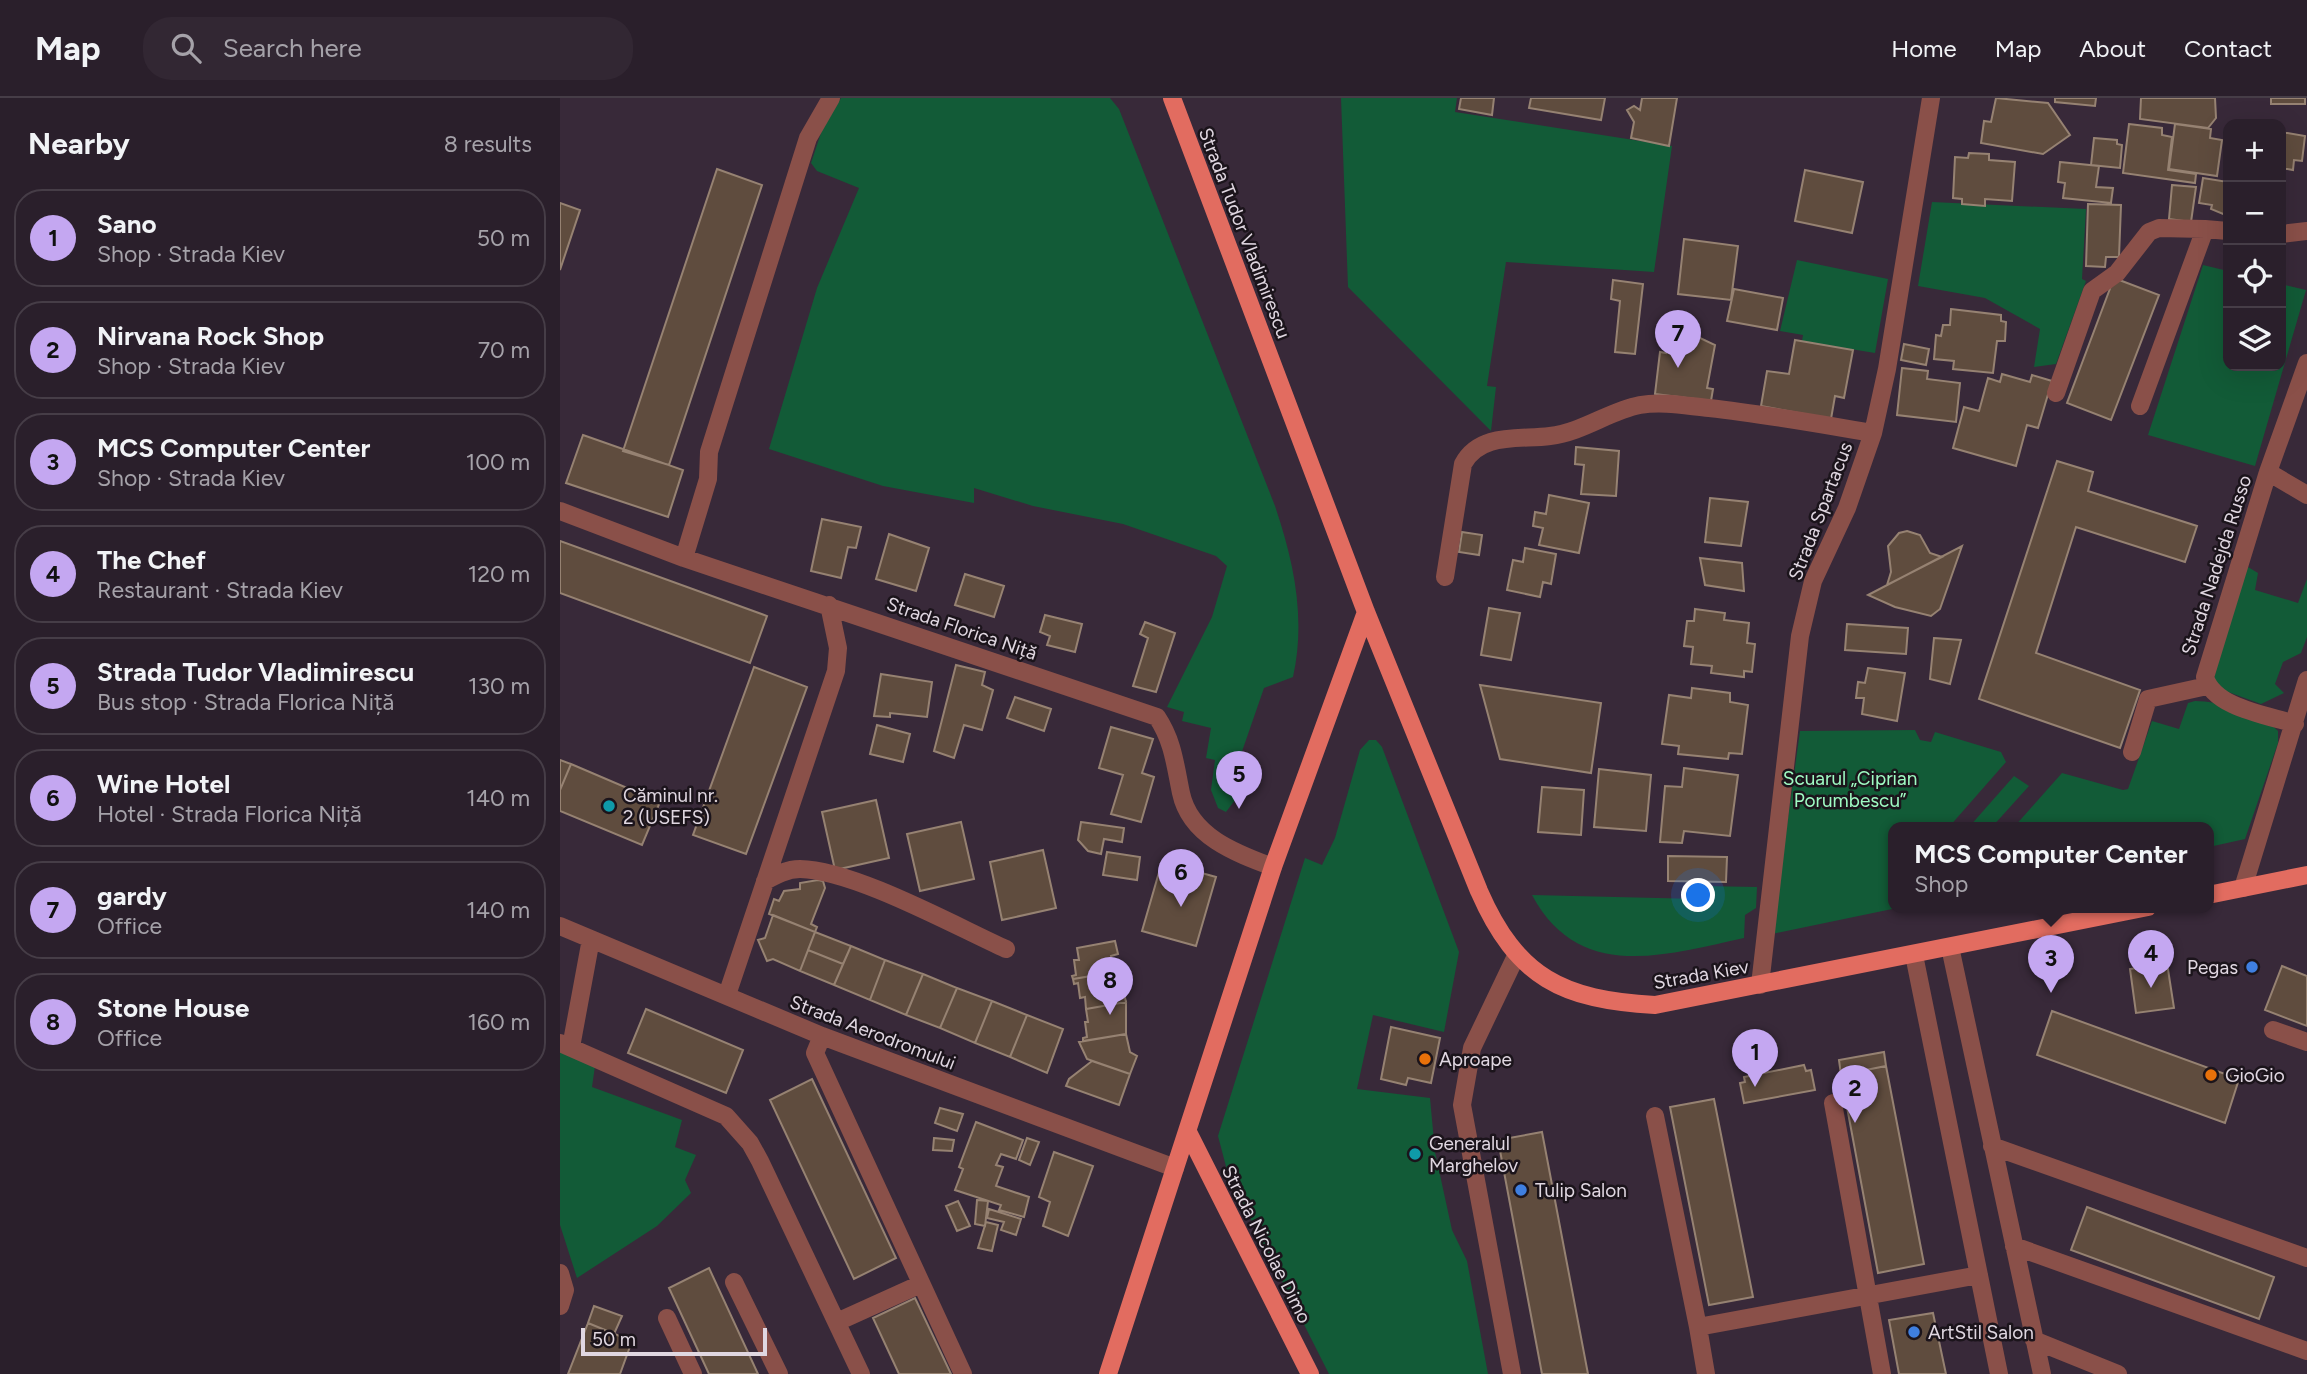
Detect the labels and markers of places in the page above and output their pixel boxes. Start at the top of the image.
pin: 7 [1655,310,1701,368]
pin: 5 [1216,751,1262,809]
place label: Căminul nr. 2 (USEFS) [623,784,718,829]
marker: Căminul nr. 2 (USEFS) [601,798,617,814]
pin: 6 [1158,849,1204,907]
pin: 4 [2128,930,2174,988]
pin: 3 [2028,935,2074,993]
place label: Pegas [2187,956,2238,979]
pin: 8 [1087,957,1133,1015]
marker: Pegas [2244,959,2260,975]
pin: 1 [1732,1029,1778,1087]
place label: Aproape [1439,1048,1512,1071]
marker: Aproape [1417,1051,1433,1067]
place label: GioGio [2225,1064,2285,1087]
pin: 2 [1832,1065,1878,1123]
marker: GioGio [2203,1067,2219,1083]
place label: Generalul Marghelov [1429,1132,1518,1177]
marker: Generalul Marghelov [1407,1146,1423,1162]
place label: Tulip Salon [1535,1179,1627,1202]
marker: Tulip Salon [1513,1182,1529,1198]
place label: ArtStil Salon [1928,1321,2034,1344]
marker: ArtStil Salon [1906,1324,1922,1340]

